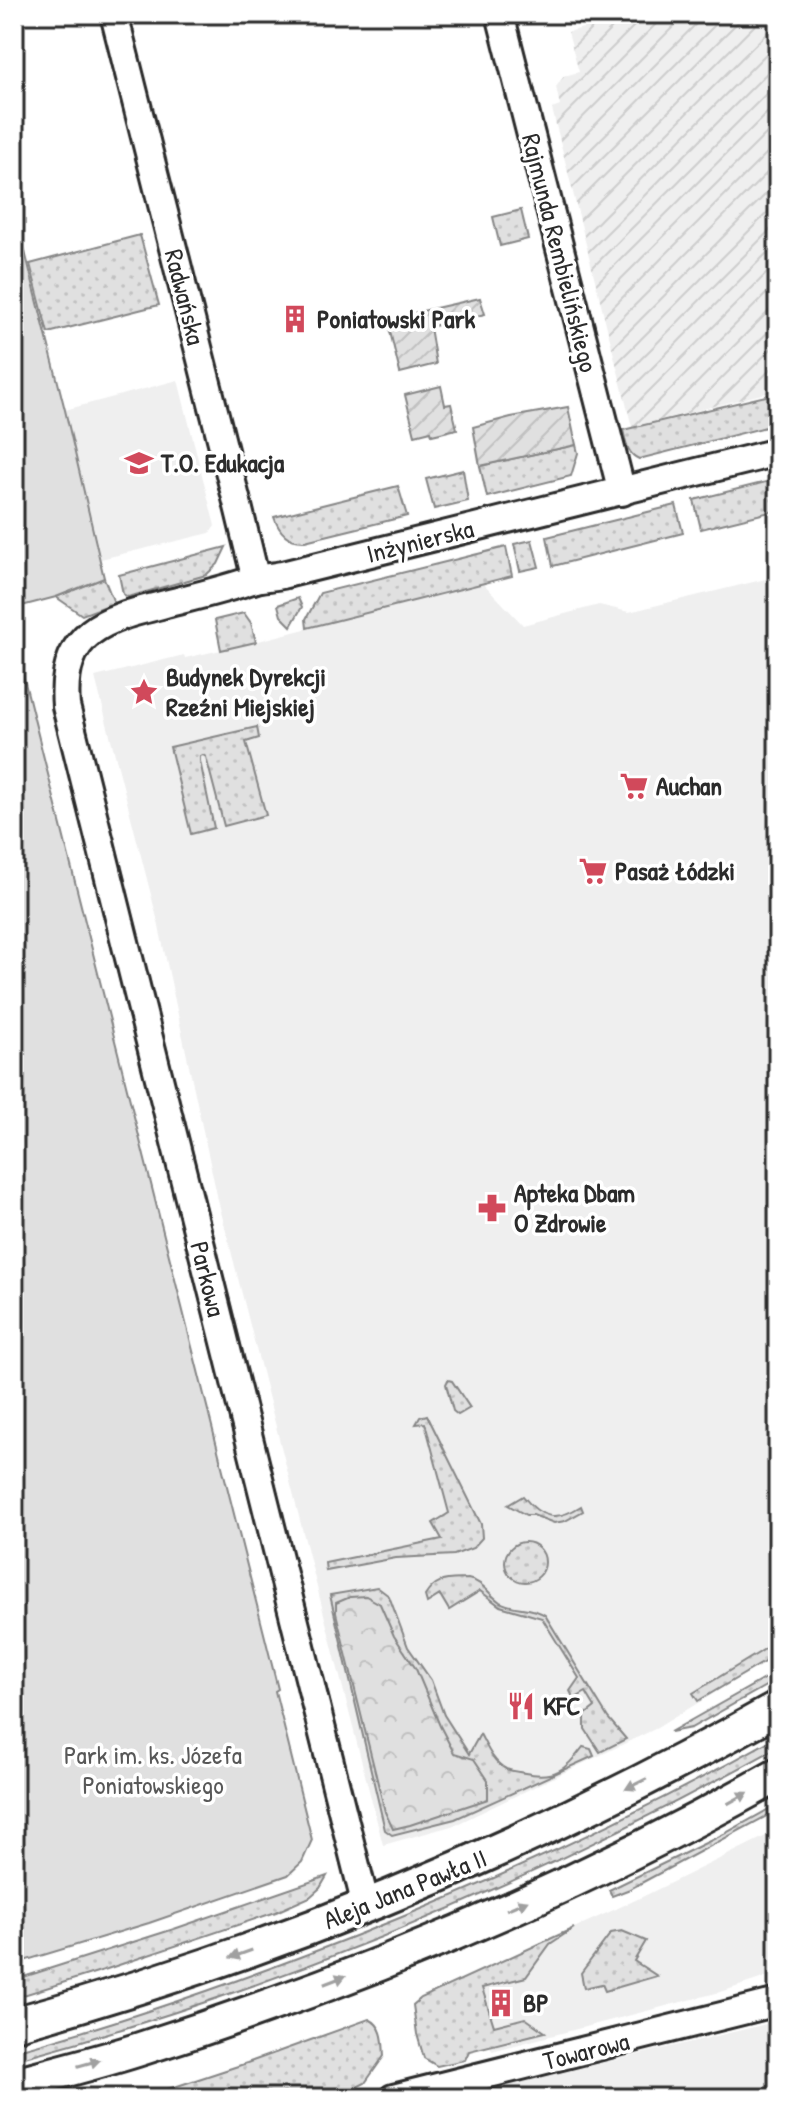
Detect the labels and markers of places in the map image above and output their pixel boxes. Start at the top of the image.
place label: Poniatowski Park [317,301,476,336]
building icon: Poniatowski Park [280,304,310,334]
place label: T.O. Edukacja [160,445,285,480]
school or university icon: T.O. Edukacja [124,448,154,478]
place label: Budynek Dyrekcji Rzeźni Miejskiej [166,659,326,724]
place icon: Budynek Dyrekcji Rzeźni Miejskiej [129,677,159,707]
place label: Auchan [656,768,722,803]
supermarket icon: Auchan [619,771,649,801]
place label: Pasaż Łódzki [615,853,735,888]
supermarket icon: Pasaż Łódzki [578,856,608,886]
place label: Apteka Dbam O Zdrowie [514,1175,635,1240]
pharmacy icon: Apteka Dbam O Zdrowie [477,1193,507,1223]
place label: KFC [543,1688,581,1723]
restaurant icon: KFC [506,1691,536,1721]
place label: BP [523,1985,549,2020]
building icon: BP [486,1988,516,2018]

